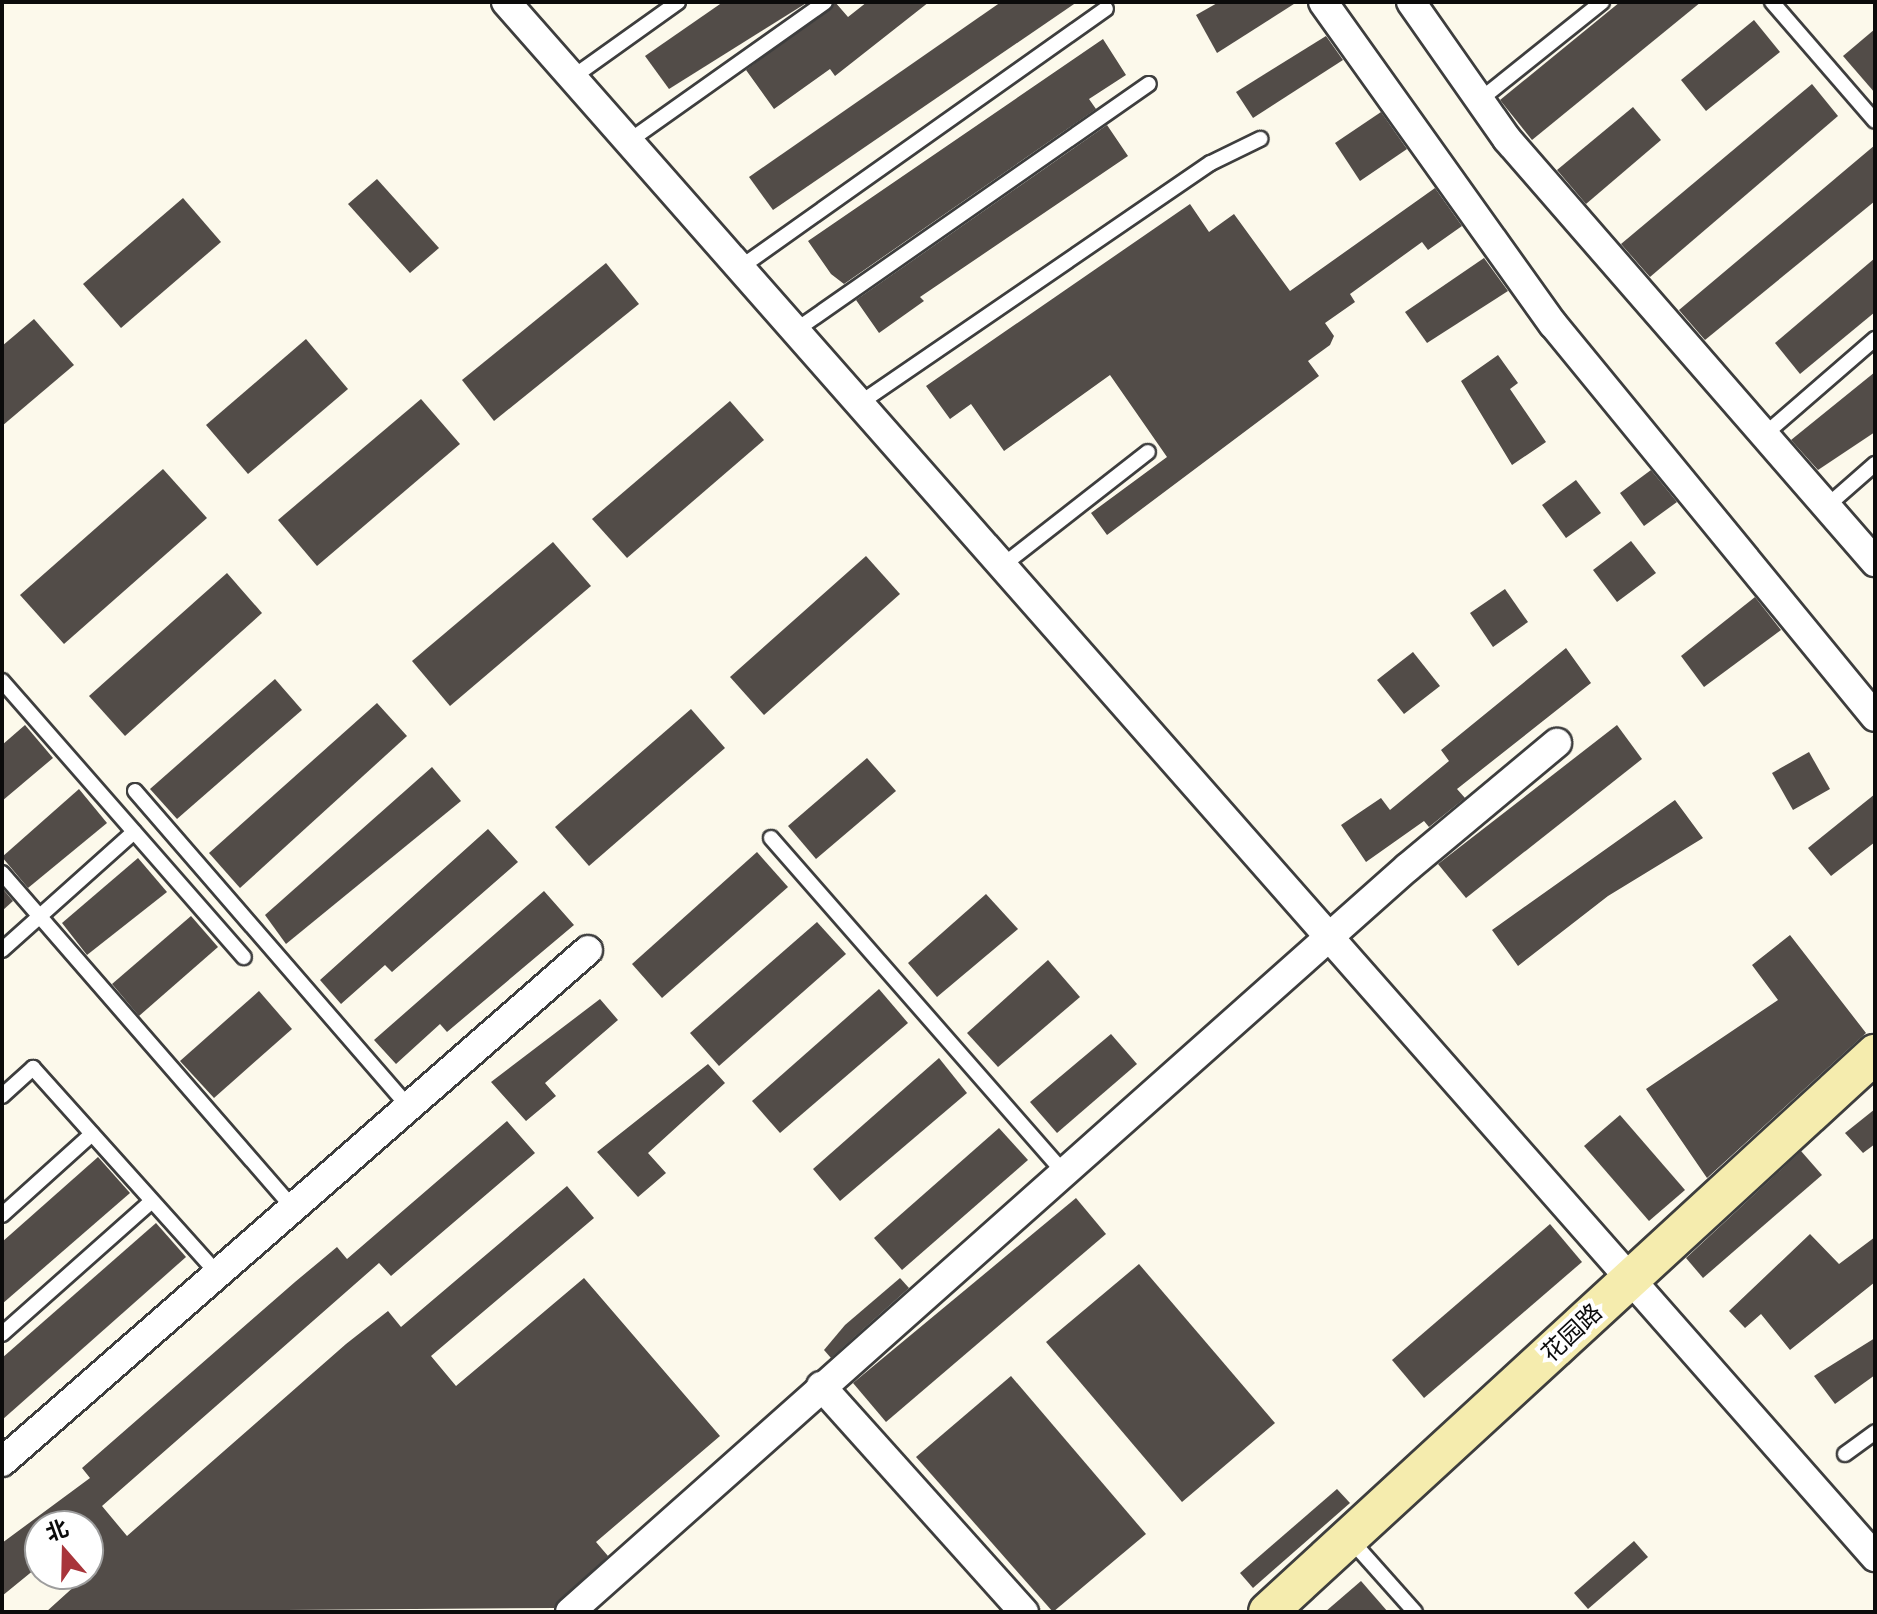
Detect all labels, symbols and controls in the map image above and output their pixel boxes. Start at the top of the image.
street label: 花园路 [1535,1297,1607,1367]
north arrow [24,1510,104,1590]
text: 北 [41,1511,72,1547]

